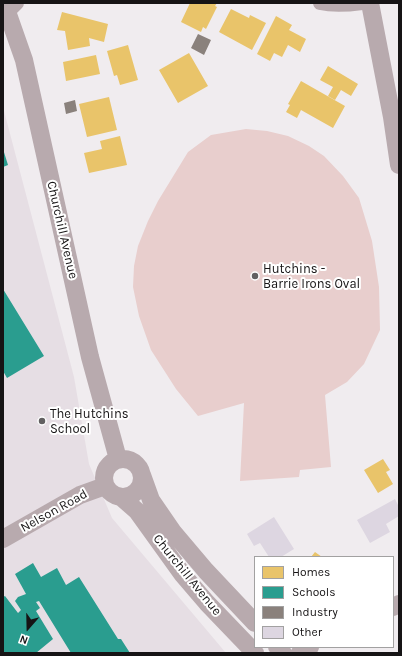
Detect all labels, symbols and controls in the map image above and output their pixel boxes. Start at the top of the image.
street label: Churchill Avenue [43,180,81,280]
place label: Hutchins - Barrie Irons Oval [263,261,360,292]
marker: Hutchins - Barrie Irons Oval [250,271,260,281]
place label: The Hutchins School [50,406,129,437]
marker: The Hutchins School [37,416,47,426]
street label: Nelson Road [18,486,90,536]
street label: Churchill Avenue [149,531,225,619]
legend [254,556,394,648]
text: Homes [292,565,330,579]
text: Schools [292,585,335,599]
text: Industry [292,605,338,619]
north arrow [8,608,48,648]
text: Other [292,625,322,639]
text: N [18,632,30,647]

